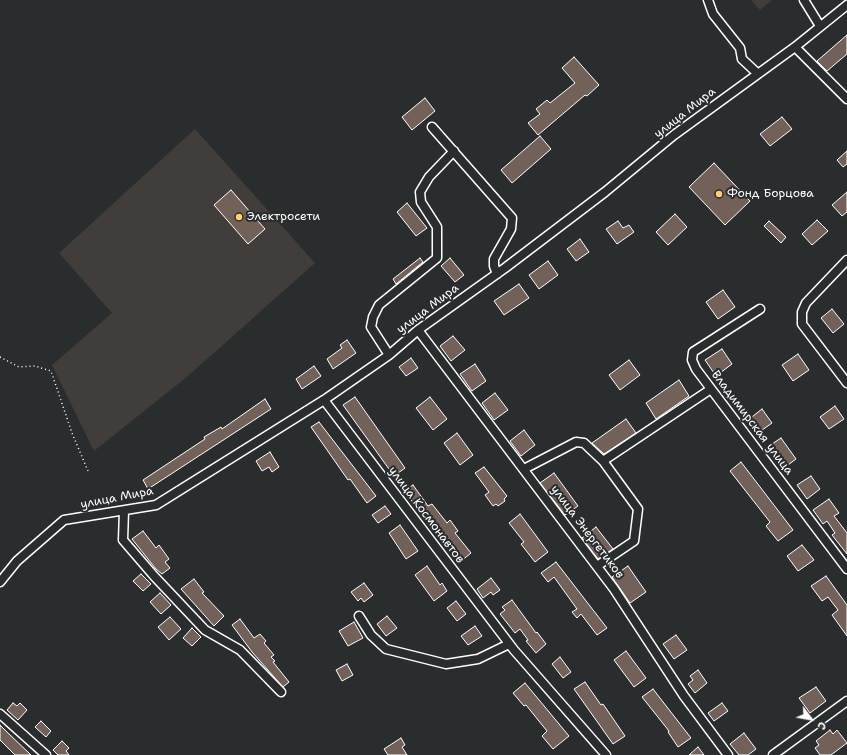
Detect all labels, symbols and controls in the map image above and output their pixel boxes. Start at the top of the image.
street label: улица Мира [651,85,719,141]
place label: Фонд Борцова [727,187,814,201]
marker: Фонд Борцова [714,189,724,199]
place label: Электросети [247,210,320,224]
marker: Электросети [234,212,244,222]
street label: улица Мира [394,281,462,337]
street label: Владимирская улица [708,368,796,478]
street label: улица Космонавтов [385,464,467,566]
street label: улица Энергетиков [547,483,627,581]
street label: улица Мира [79,484,155,512]
north arrow [791,699,831,739]
text: С [813,719,830,732]

